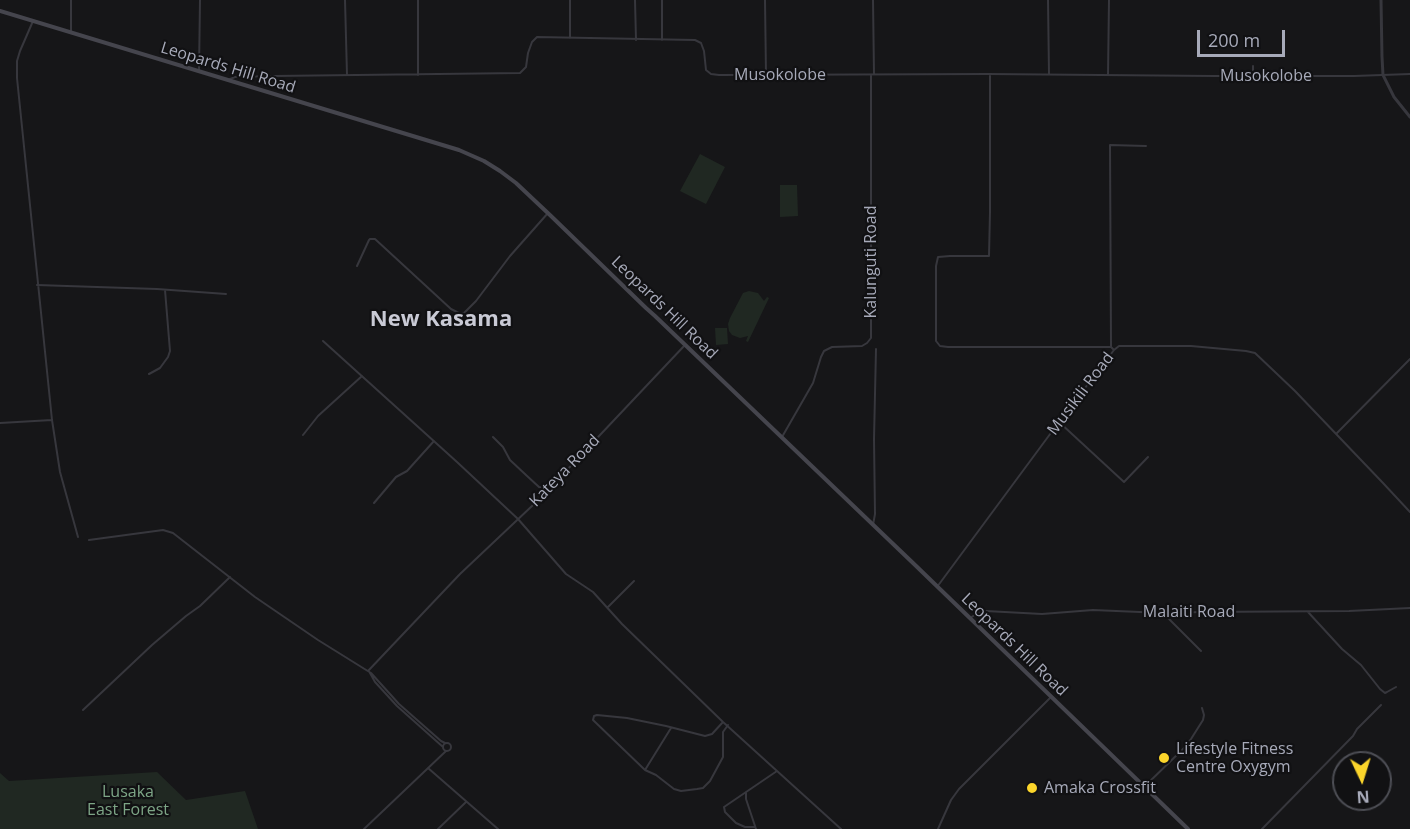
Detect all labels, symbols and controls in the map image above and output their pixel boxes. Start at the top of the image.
scale bar [1200,18,1288,56]
text: 200 m [1208,28,1260,52]
street label: Leopards Hill Road [158,38,298,98]
street label: Musokolobe [734,65,826,85]
street label: Musokolobe [1220,66,1312,86]
street label: Kalunguti Road [861,206,881,318]
street label: Leopards Hill Road [607,252,721,364]
district label: New Kasama [370,307,512,333]
street label: Musikili Road [1044,349,1118,439]
street label: Kateya Road [526,431,604,511]
street label: Leopards Hill Road [957,589,1071,701]
street label: Malaiti Road [1143,602,1235,622]
place label: Lifestyle Fitness Centre Oxygym [1176,739,1293,777]
marker: Lifestyle Fitness Centre Oxygym [1157,751,1171,765]
north arrow [1332,751,1392,811]
place label: Amaka Crossfit [1044,778,1156,798]
marker: Amaka Crossfit [1025,781,1039,795]
park label: Lusaka East Forest [87,782,169,820]
text: N [1356,786,1370,808]

